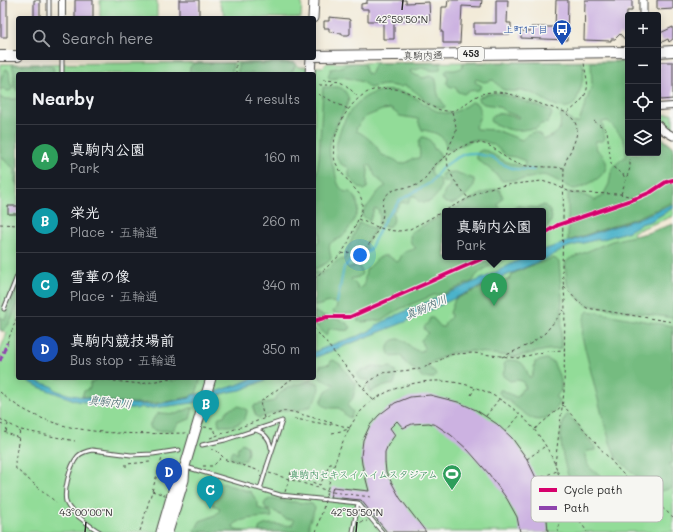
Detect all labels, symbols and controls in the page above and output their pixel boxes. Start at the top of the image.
text: 42°59'50"N [376,12,428,26]
map controls [625,12,661,156]
button: + [625,12,661,48]
search box [16,16,316,60]
bus stop icon: 上町1丁目 [551,18,573,46]
place label: 上町1丁目 [504,22,548,36]
icon: search [30,27,52,49]
text: Search here [62,28,153,48]
road number: 453 [458,47,484,61]
street label: 真駒内通 [403,48,443,62]
button: − [625,48,661,84]
button: locate [625,84,661,120]
text: Nearby [32,87,94,109]
text: 4 results [245,90,300,107]
button: layers [625,120,661,156]
text: 真駒内公園 [70,139,145,159]
text: A [40,148,50,165]
text: 160 m [264,148,300,165]
text: Park [70,159,99,176]
text: 栄光 [70,202,100,222]
popup [442,208,546,260]
text: B [41,212,49,229]
text: 260 m [262,212,300,229]
text: 真駒内公園 [456,216,532,236]
text: Place · 五輪通 [70,223,158,240]
text: Park [456,236,486,253]
your location [350,245,370,265]
text: 雪華の像 [70,266,130,286]
pin: A [481,273,507,306]
text: C [40,276,50,293]
text: 340 m [262,276,300,293]
text: Place · 五輪通 [70,287,158,304]
water label: 真駒内川 [403,291,449,322]
text: 真駒内競技場前 [70,330,175,350]
text: D [40,340,50,357]
text: 350 m [262,340,300,357]
text: Bus stop · 五輪通 [70,351,176,368]
pin: B [193,390,219,423]
water label: 真駒内川 [87,392,133,411]
pin: D [156,458,182,491]
sports icon: 真駒内セキスイハイムスタジアム [441,463,463,491]
place label: 真駒内セキスイハイムスタジアム [289,467,438,481]
pin: C [197,476,223,509]
legend [531,476,663,522]
text: Cycle path [564,482,622,497]
text: Path [564,500,589,515]
text: 43°00'00"N [59,505,113,519]
text: 42°59'50"N [331,505,383,519]

